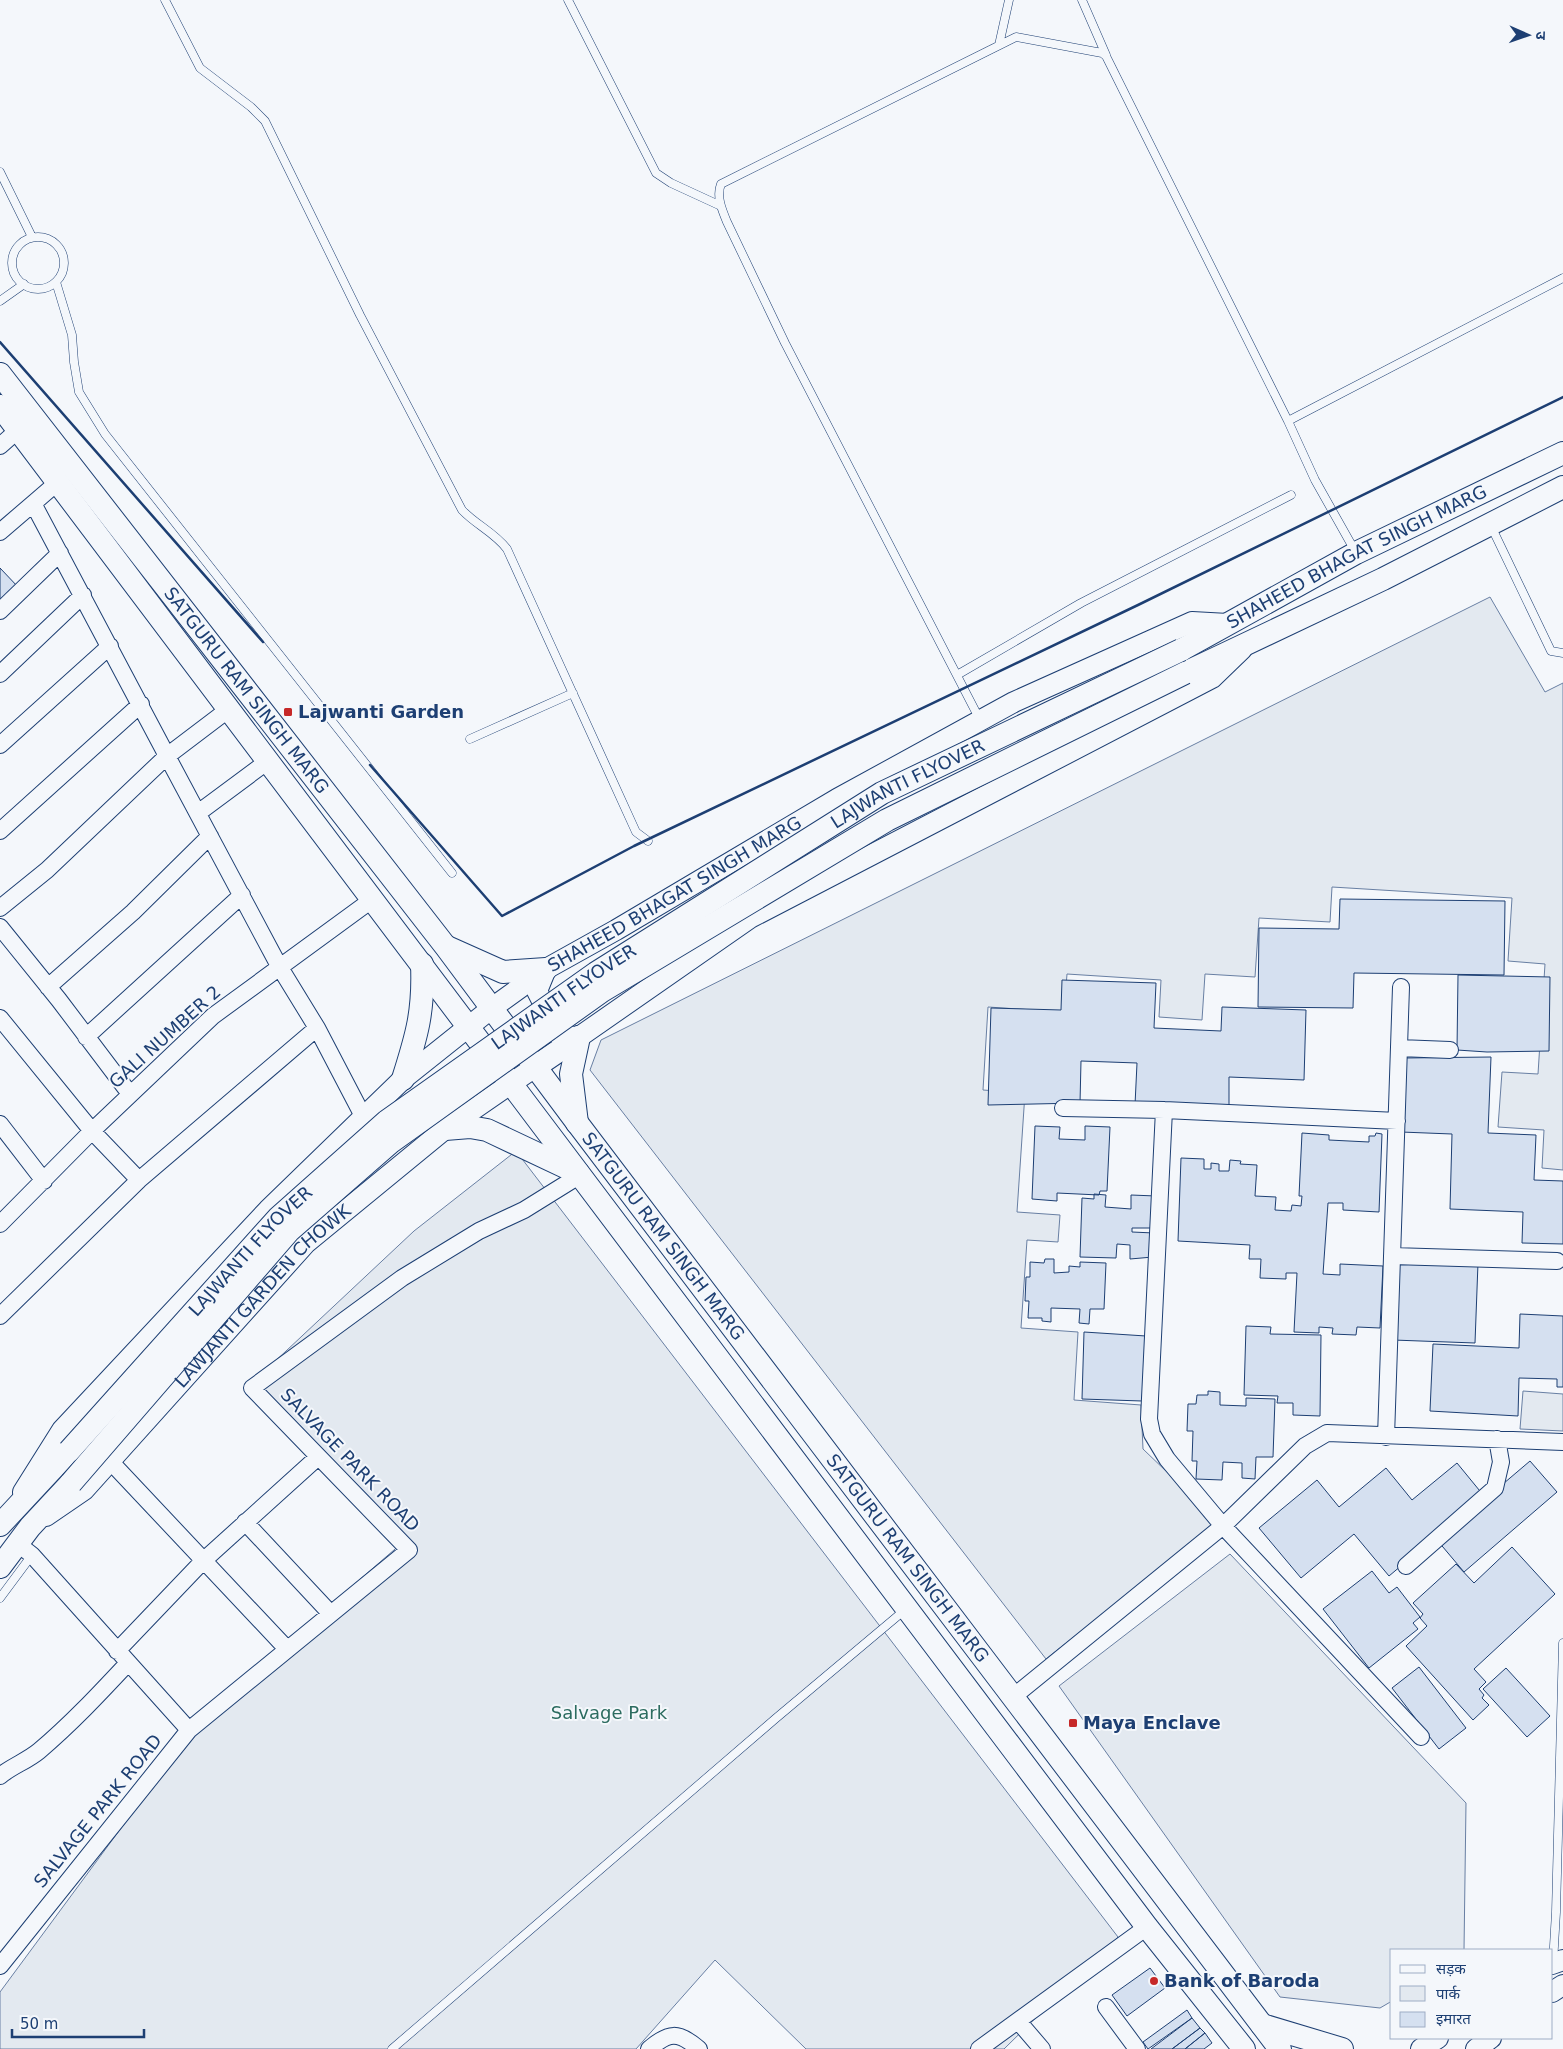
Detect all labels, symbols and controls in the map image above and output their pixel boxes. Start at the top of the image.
north arrow [1503,10,1553,60]
text: उ [1533,31,1549,41]
street label: SHAHEED BHAGAT SINGH MARG [1223,480,1490,633]
street label: SATGURU RAM SINGH MARG [160,583,333,797]
place label: Lajwanti Garden [298,701,464,722]
marker: Lajwanti Garden [282,706,294,718]
street label: LAJWANTI FLYOVER [827,735,988,833]
street label: SHAHEED BHAGAT SINGH MARG [544,811,805,976]
street label: LAJWANTI FLYOVER [487,939,640,1054]
street label: GALI NUMBER 2 [105,981,225,1092]
street label: SATGURU RAM SINGH MARG [578,1128,749,1344]
street label: LAJWANTI FLYOVER [184,1182,316,1320]
street label: LAWJANTI GARDEN CHOWK [170,1199,356,1392]
street label: SALVAGE PARK ROAD [276,1384,424,1536]
street label: SATGURU RAM SINGH MARG [822,1450,993,1666]
park label: Salvage Park [551,1702,668,1723]
place label: Maya Enclave [1083,1712,1221,1733]
marker: Maya Enclave [1067,1717,1079,1729]
street label: SALVAGE PARK ROAD [29,1730,166,1891]
legend [1390,1949,1553,2039]
text: सड़क [1436,1960,1466,1978]
place label: Bank of Baroda [1164,1970,1320,1991]
marker: Bank of Baroda [1148,1975,1160,1987]
text: पार्क [1436,1985,1460,2003]
scale bar [12,2006,145,2038]
text: इमारत [1436,2010,1471,2028]
text: 50 m [20,2015,58,2033]

